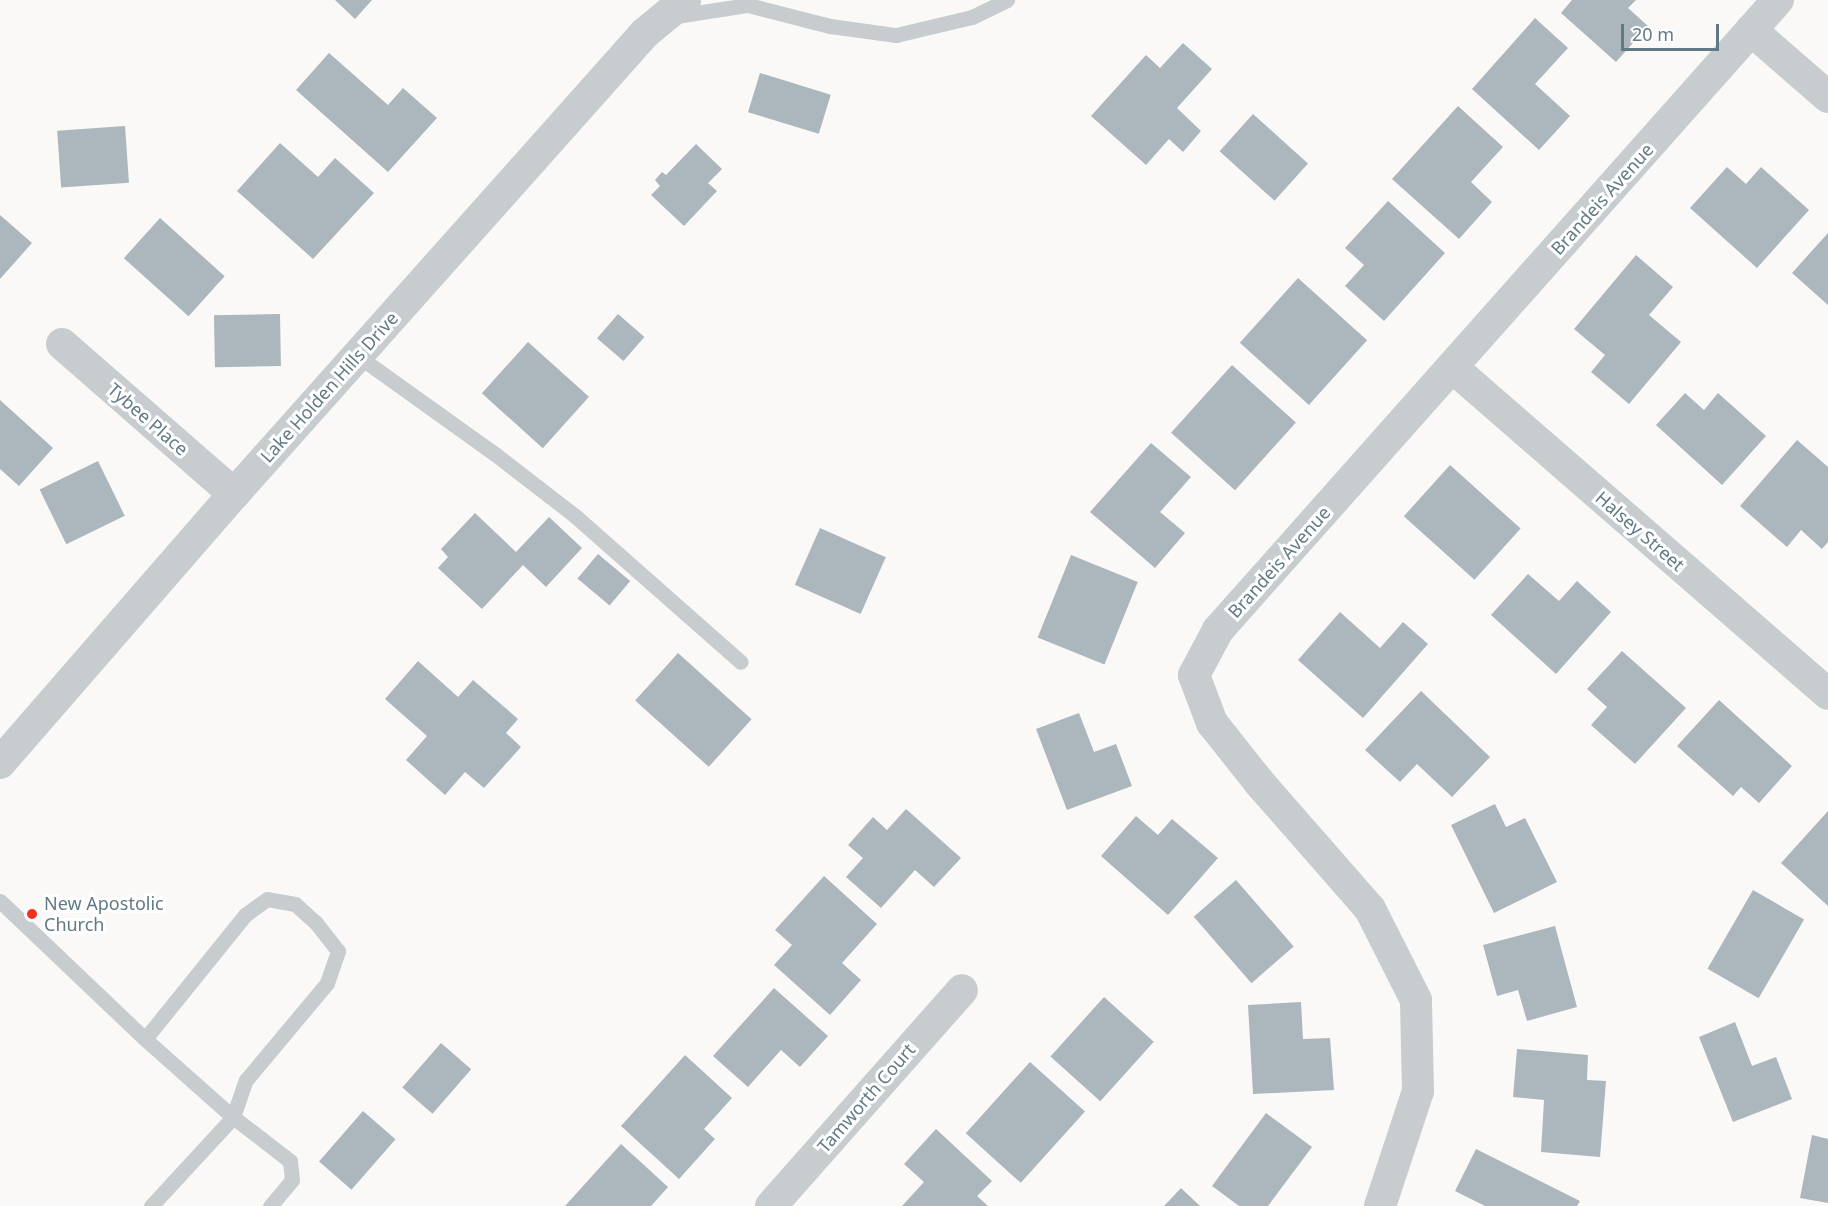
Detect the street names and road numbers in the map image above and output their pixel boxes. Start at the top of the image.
street label: Brandeis Avenue [1546,139,1658,259]
street label: Lake Holden Hills Drive [256,307,402,467]
street label: Tybee Place [103,378,193,460]
street label: Halsey Street [1591,487,1689,575]
street label: Brandeis Avenue [1223,502,1335,622]
street label: Tamworth Court [813,1039,919,1157]

